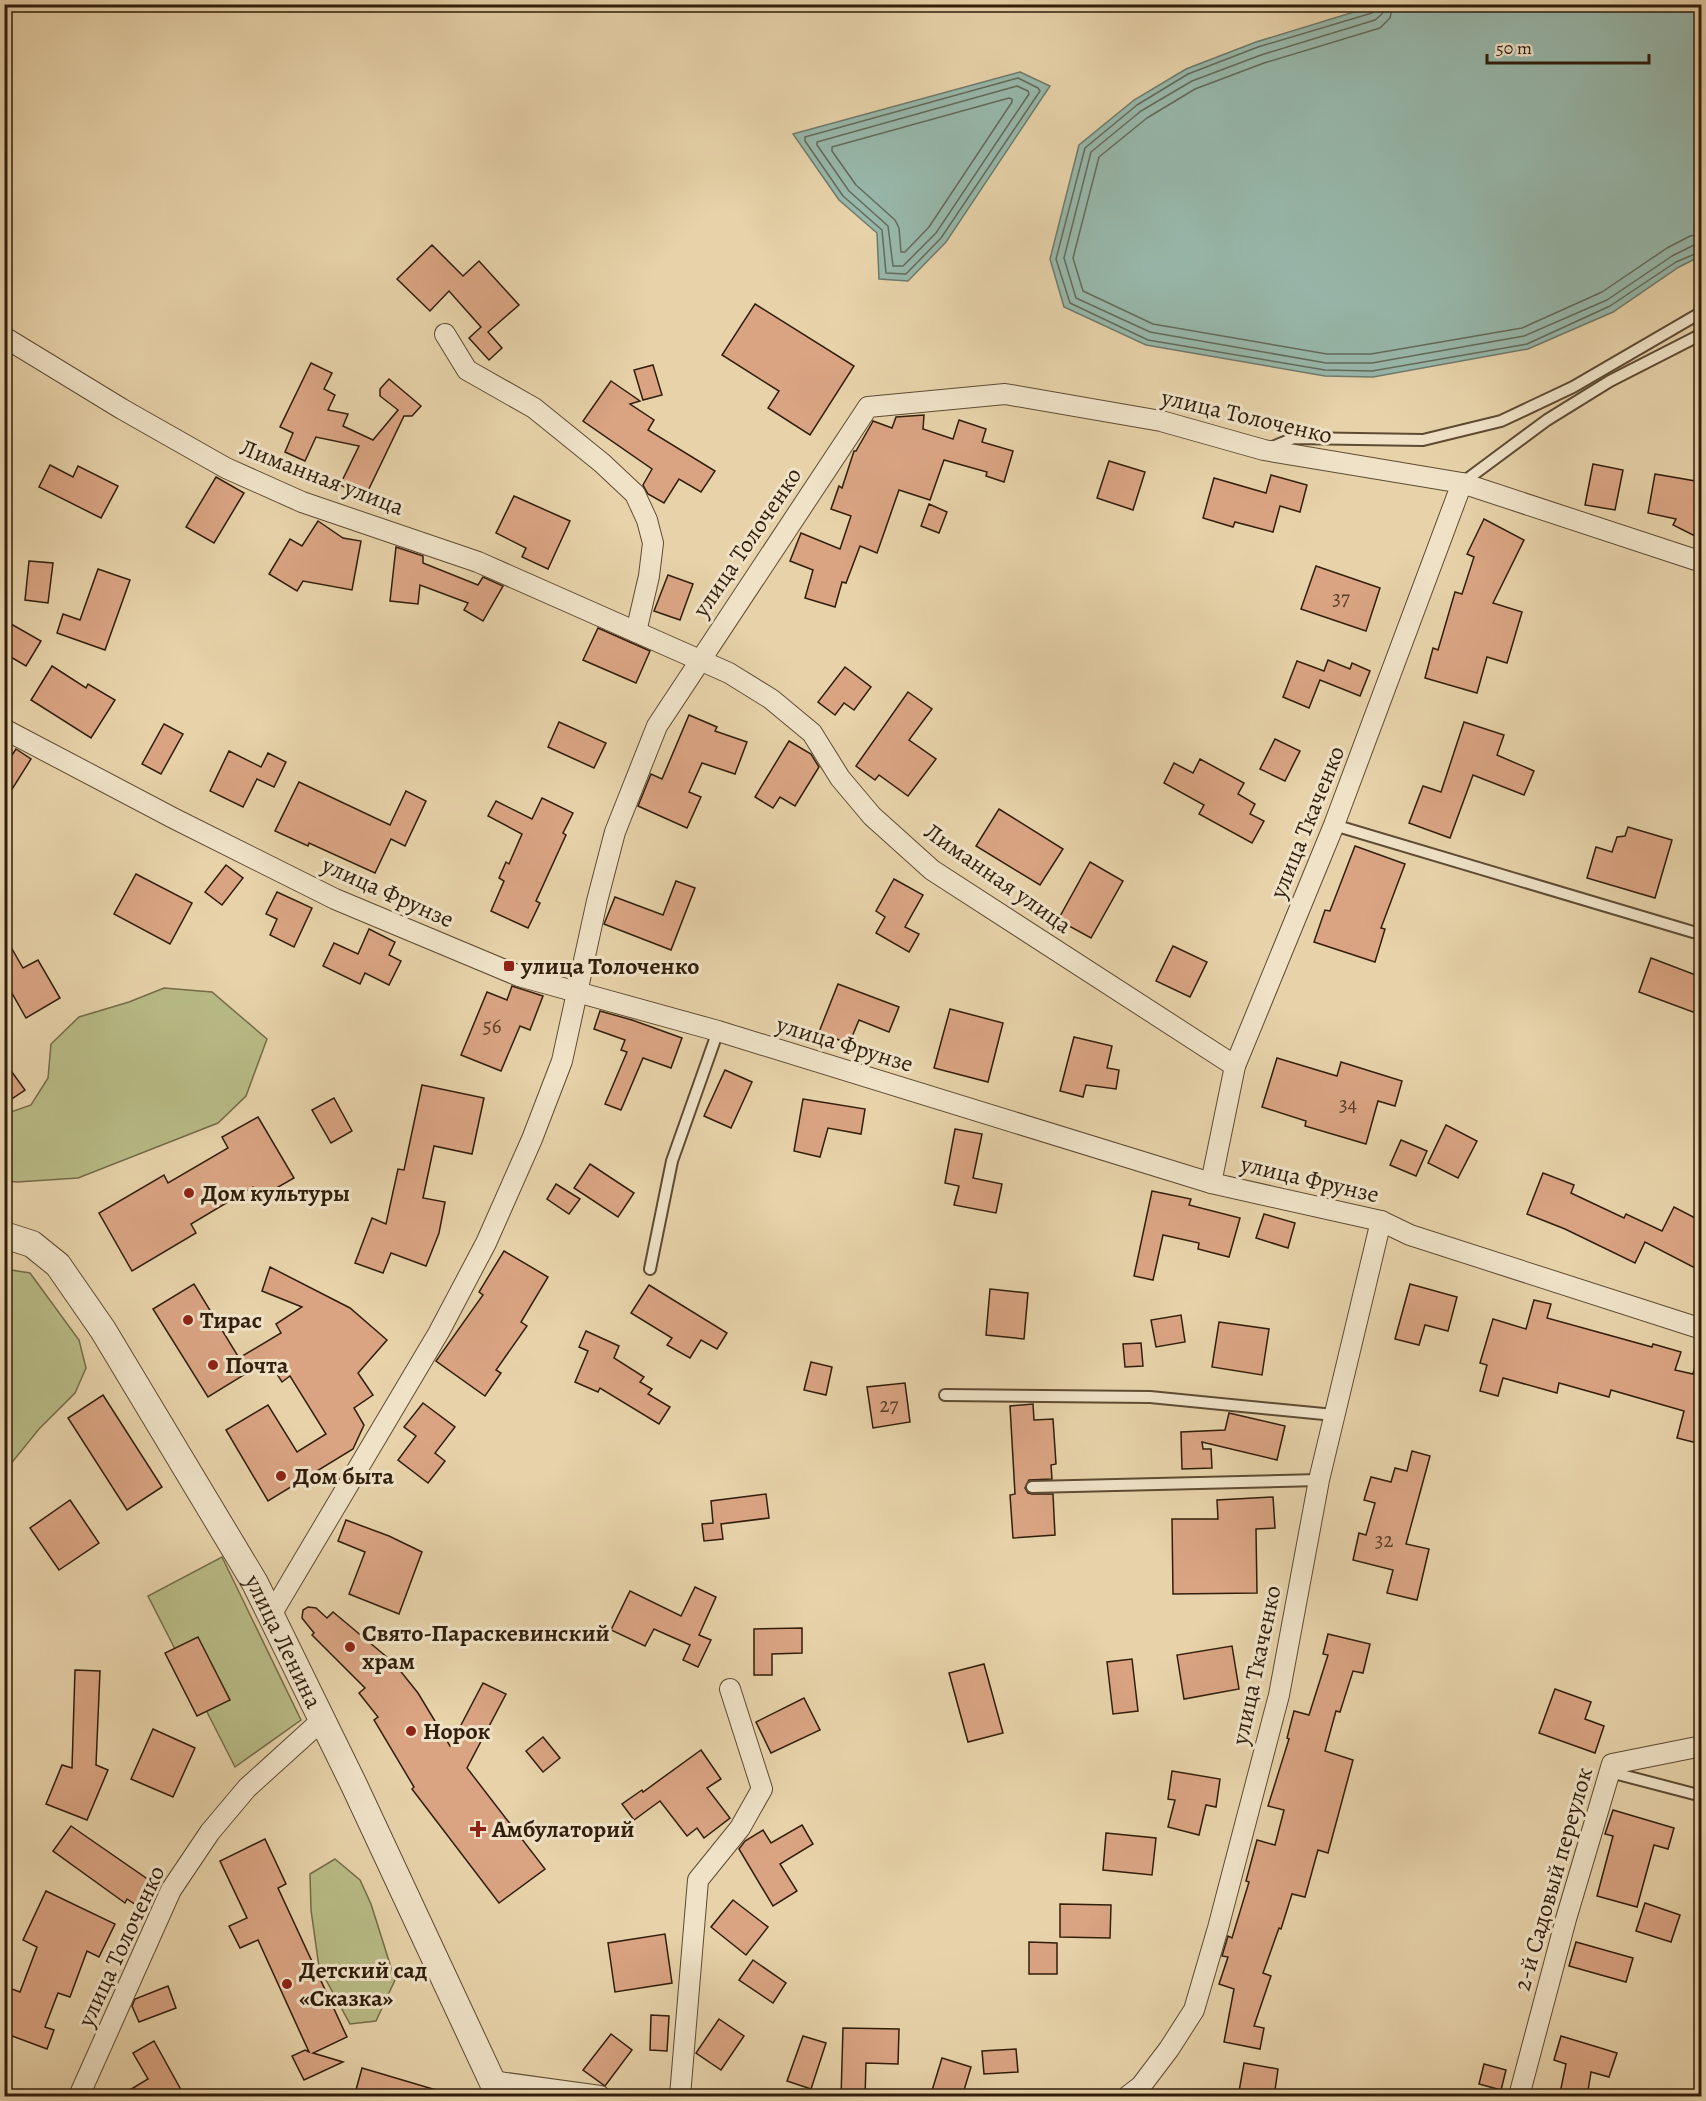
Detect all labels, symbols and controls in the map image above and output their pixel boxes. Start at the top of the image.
scale bar [1487,27,1649,65]
text: 50 m [1496,36,1532,60]
street label: улица Толоченко [1157,381,1336,451]
street label: Лиманная улица [235,431,409,523]
street label: улица Толоченко [684,461,809,624]
house number: 37 [1332,584,1350,612]
street label: улица Ткаченко [1261,741,1352,904]
street label: Лиманная улица [918,815,1078,941]
street label: улица Фрунзе [316,848,459,935]
place label: улица Толоченко [520,950,699,982]
marker: улица Толоченко [502,959,516,973]
street label: улица Фрунзе [772,1008,917,1080]
house number: 56 [483,1012,502,1040]
house number: 34 [1339,1090,1357,1118]
street label: улица Фрунзе [1237,1147,1382,1210]
place label: Дом культуры [201,1177,350,1209]
marker: Дом культуры [182,1186,196,1200]
place label: Тирас [200,1304,262,1336]
marker: Тирас [181,1313,195,1327]
place label: Почта [225,1349,289,1381]
marker: Почта [206,1358,220,1372]
house number: 27 [880,1391,899,1419]
place label: Дом быта [293,1460,394,1492]
marker: Дом быта [274,1469,288,1483]
house number: 32 [1375,1526,1393,1554]
street label: улица Ленина [237,1567,330,1714]
street label: улица Ткаченко [1223,1582,1288,1749]
place label: Свято-Параскевинский храм [362,1617,610,1677]
marker: Свято-Параскевинский храм [343,1640,357,1654]
place label: Норок [423,1715,491,1747]
marker: Норок [404,1724,418,1738]
street label: 2-й Садовый переулок [1506,1764,1600,1994]
place label: Амбулаторий [491,1813,635,1845]
marker: Амбулаторий [469,1820,487,1838]
street label: улица Толоченко [69,1860,172,2033]
place label: Детский сад «Сказка» [299,1954,427,2014]
marker: Детский сад «Сказка» [280,1977,294,1991]

